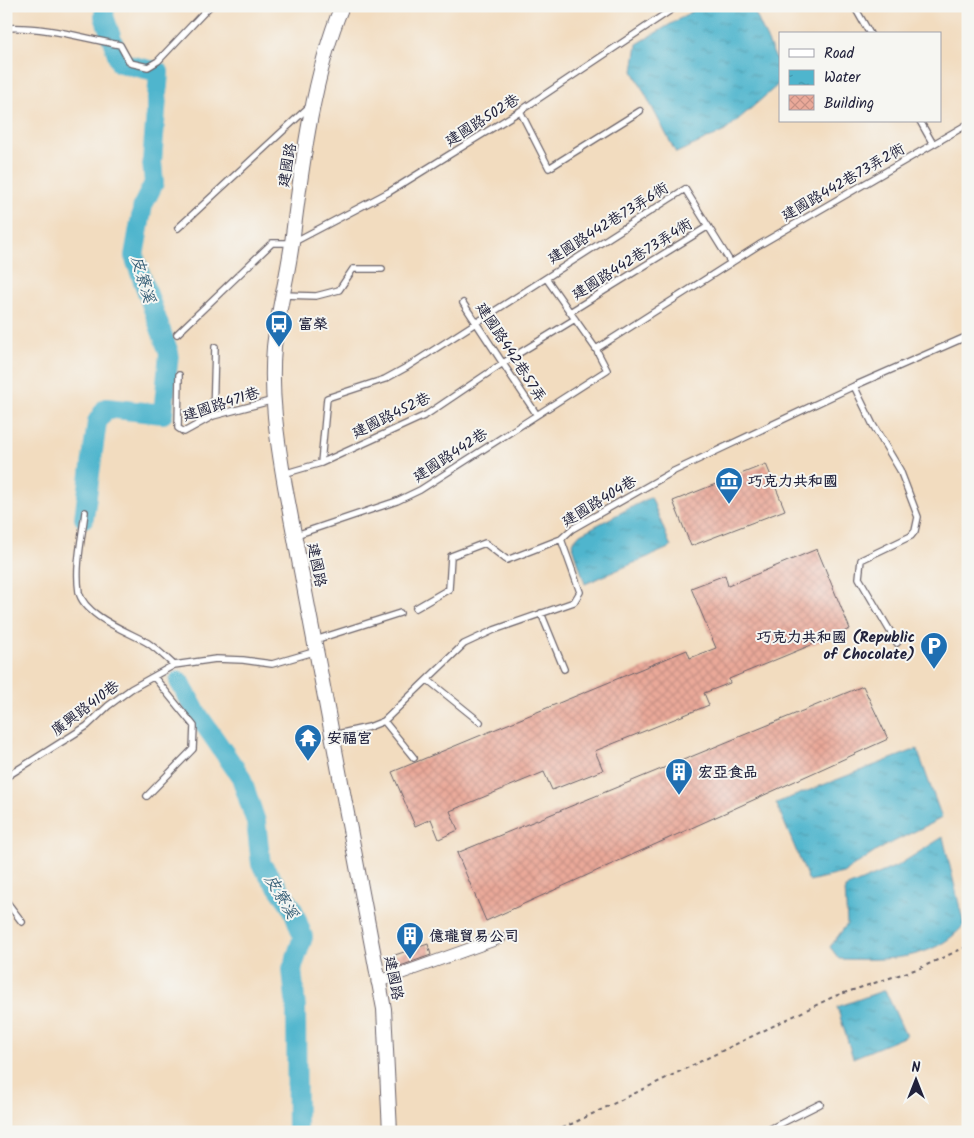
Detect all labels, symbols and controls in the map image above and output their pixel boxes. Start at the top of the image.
legend [779,32,942,122]
text: Road [824,42,855,66]
text: Water [824,66,861,90]
street label: 建國路502巷 [440,88,525,153]
text: Building [824,92,874,116]
street label: 建國路442巷73弄2衖 [777,138,910,228]
street label: 建國路 [272,141,304,189]
street label: 建國路442巷73弄6衖 [543,177,674,271]
street label: 建國路442巷73弄4衖 [567,213,698,307]
water label: 皮寮溪 [124,253,161,307]
street label: 建國路442巷57弄 [469,298,552,407]
bus stop icon: 富榮 [264,309,294,348]
place label: 富榮 [298,313,328,337]
street label: 建國路471巷 [180,381,263,429]
street label: 建國路452巷 [348,386,435,445]
street label: 建國路442巷 [408,423,493,489]
museum icon: 巧克力共和國 [714,466,744,505]
street label: 建國路404巷 [557,470,642,534]
place label: 巧克力共和國 [748,470,838,494]
street label: 建國路 [300,541,332,590]
place label: 巧克力共和國 (Republic of Chocolate) [757,626,915,667]
parking icon: 巧克力共和國 (Republic of Chocolate) [919,631,949,670]
street label: 廣興路410巷 [46,675,125,743]
temple icon: 安福宮 [293,723,323,762]
place label: 安福宮 [327,727,372,751]
building icon: 宏亞食品 [664,757,694,796]
place label: 宏亞食品 [698,761,758,785]
water label: 皮寮溪 [258,870,304,925]
building icon: 億瓏貿易公司 [395,921,425,960]
place label: 億瓏貿易公司 [429,925,519,949]
street label: 建國路 [377,954,409,1003]
north arrow [892,1056,942,1106]
text: N [912,1057,921,1079]

